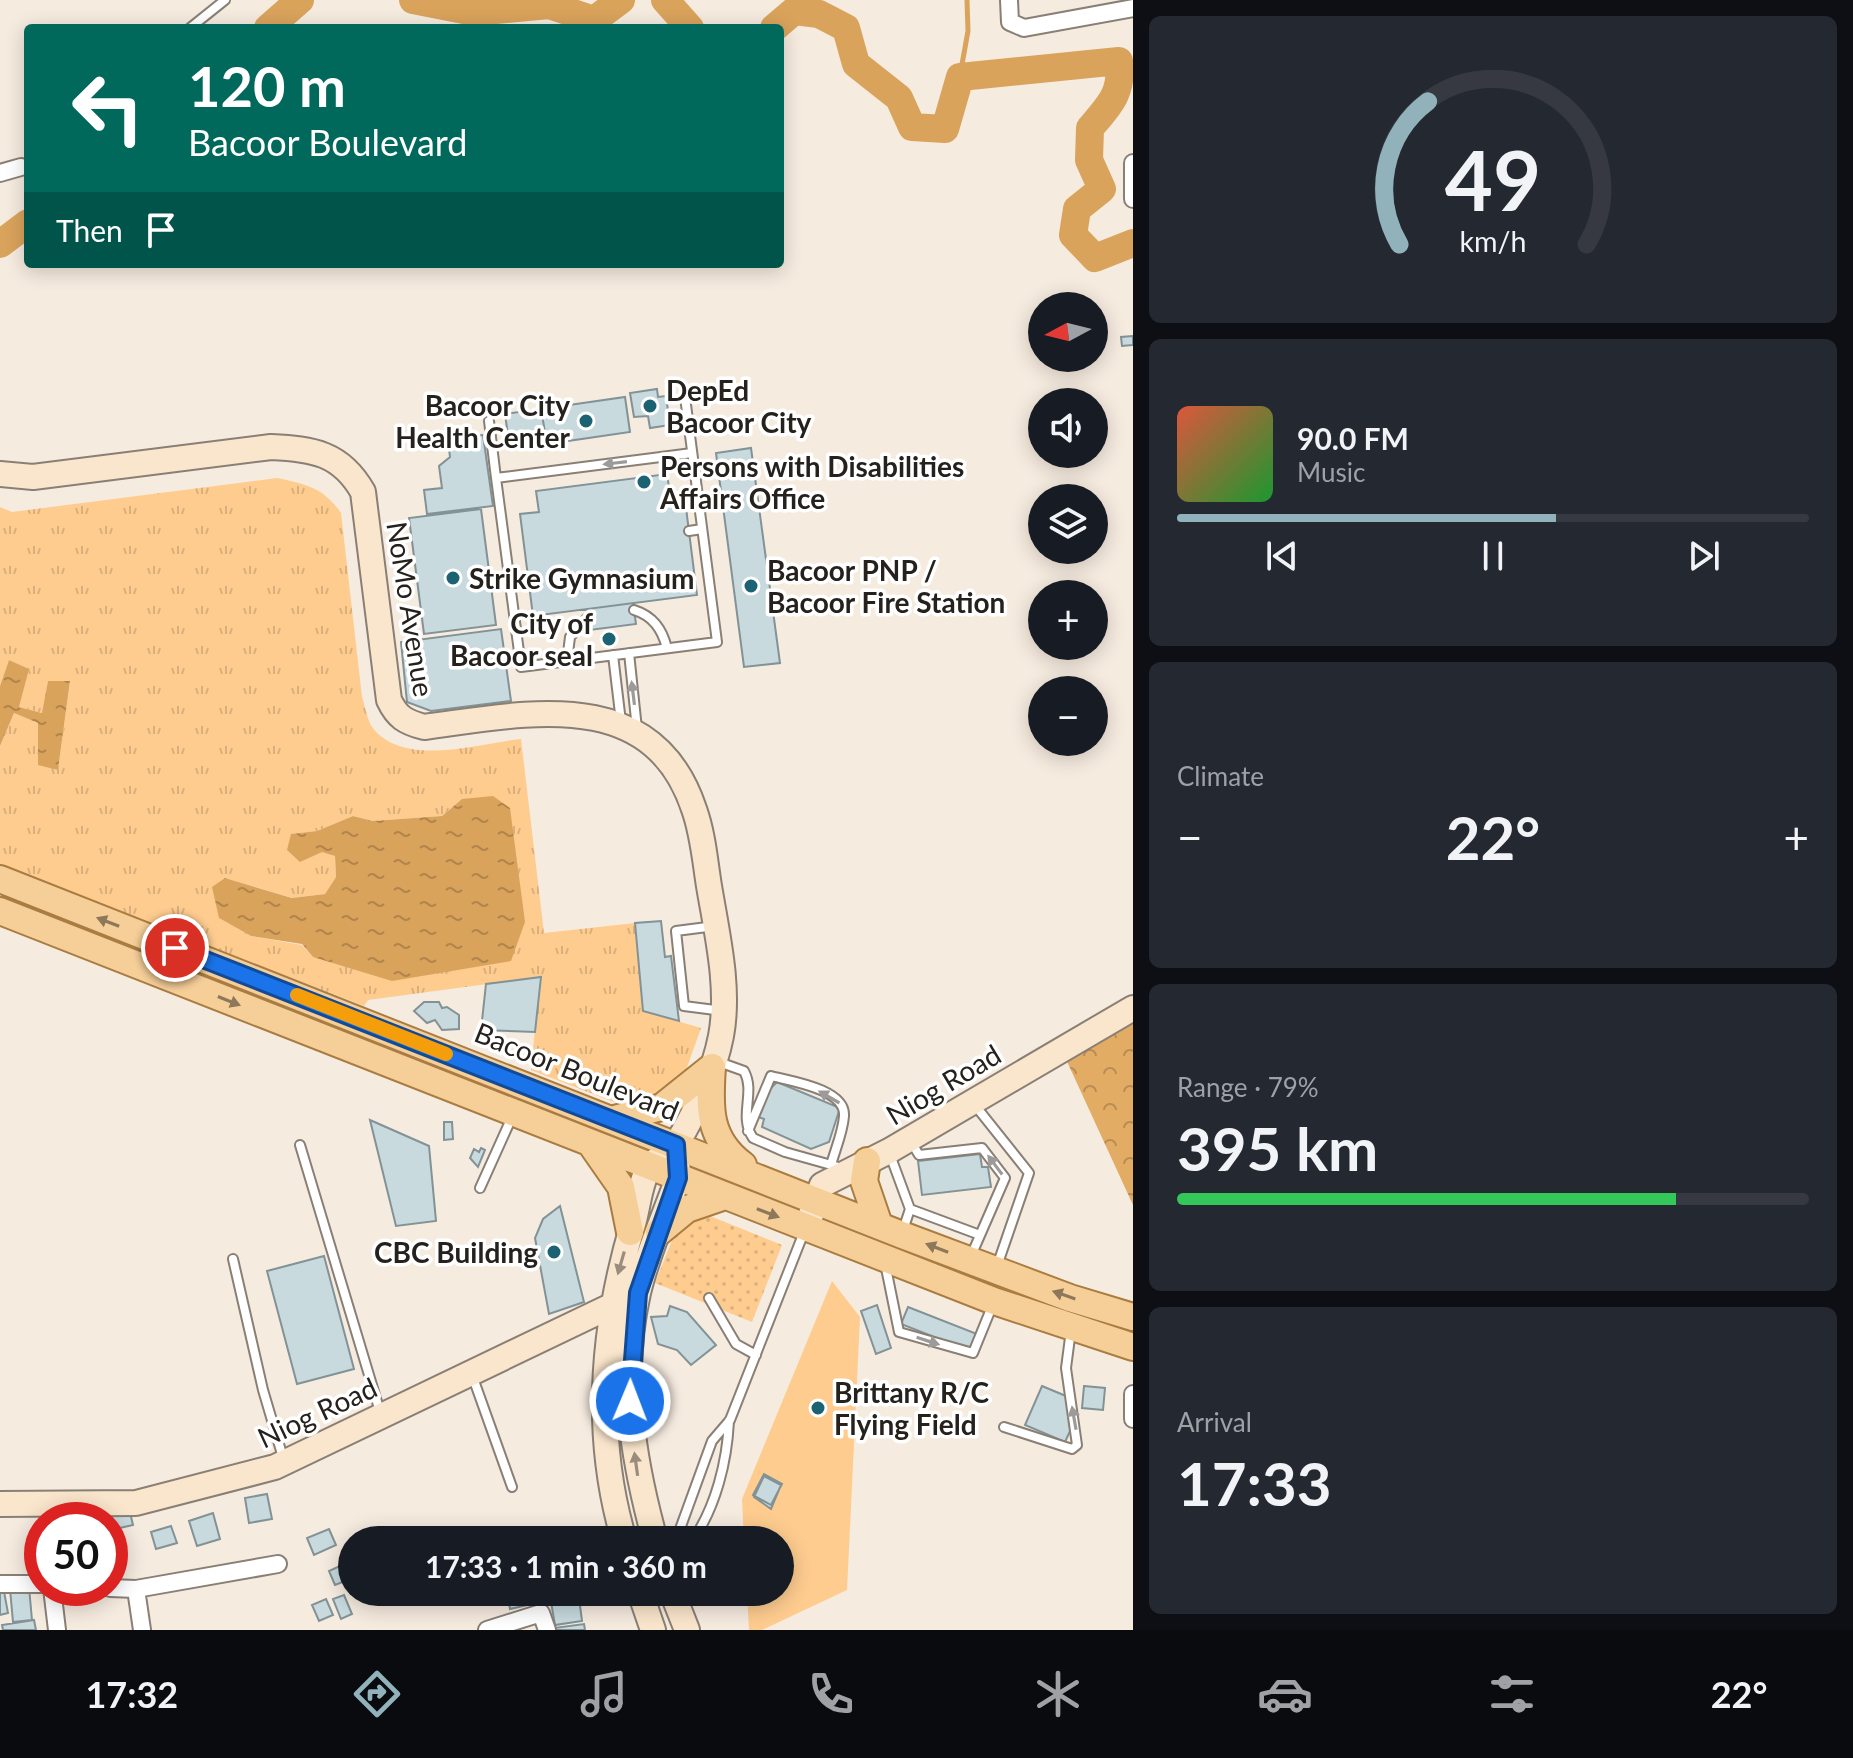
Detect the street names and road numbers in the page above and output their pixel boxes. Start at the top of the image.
street label: NoMo Avenue [380,519,442,699]
street label: Bacoor Boulevard [470,1015,684,1127]
street label: Niog Road [880,1037,1006,1131]
street label: Niog Road [252,1370,382,1454]

